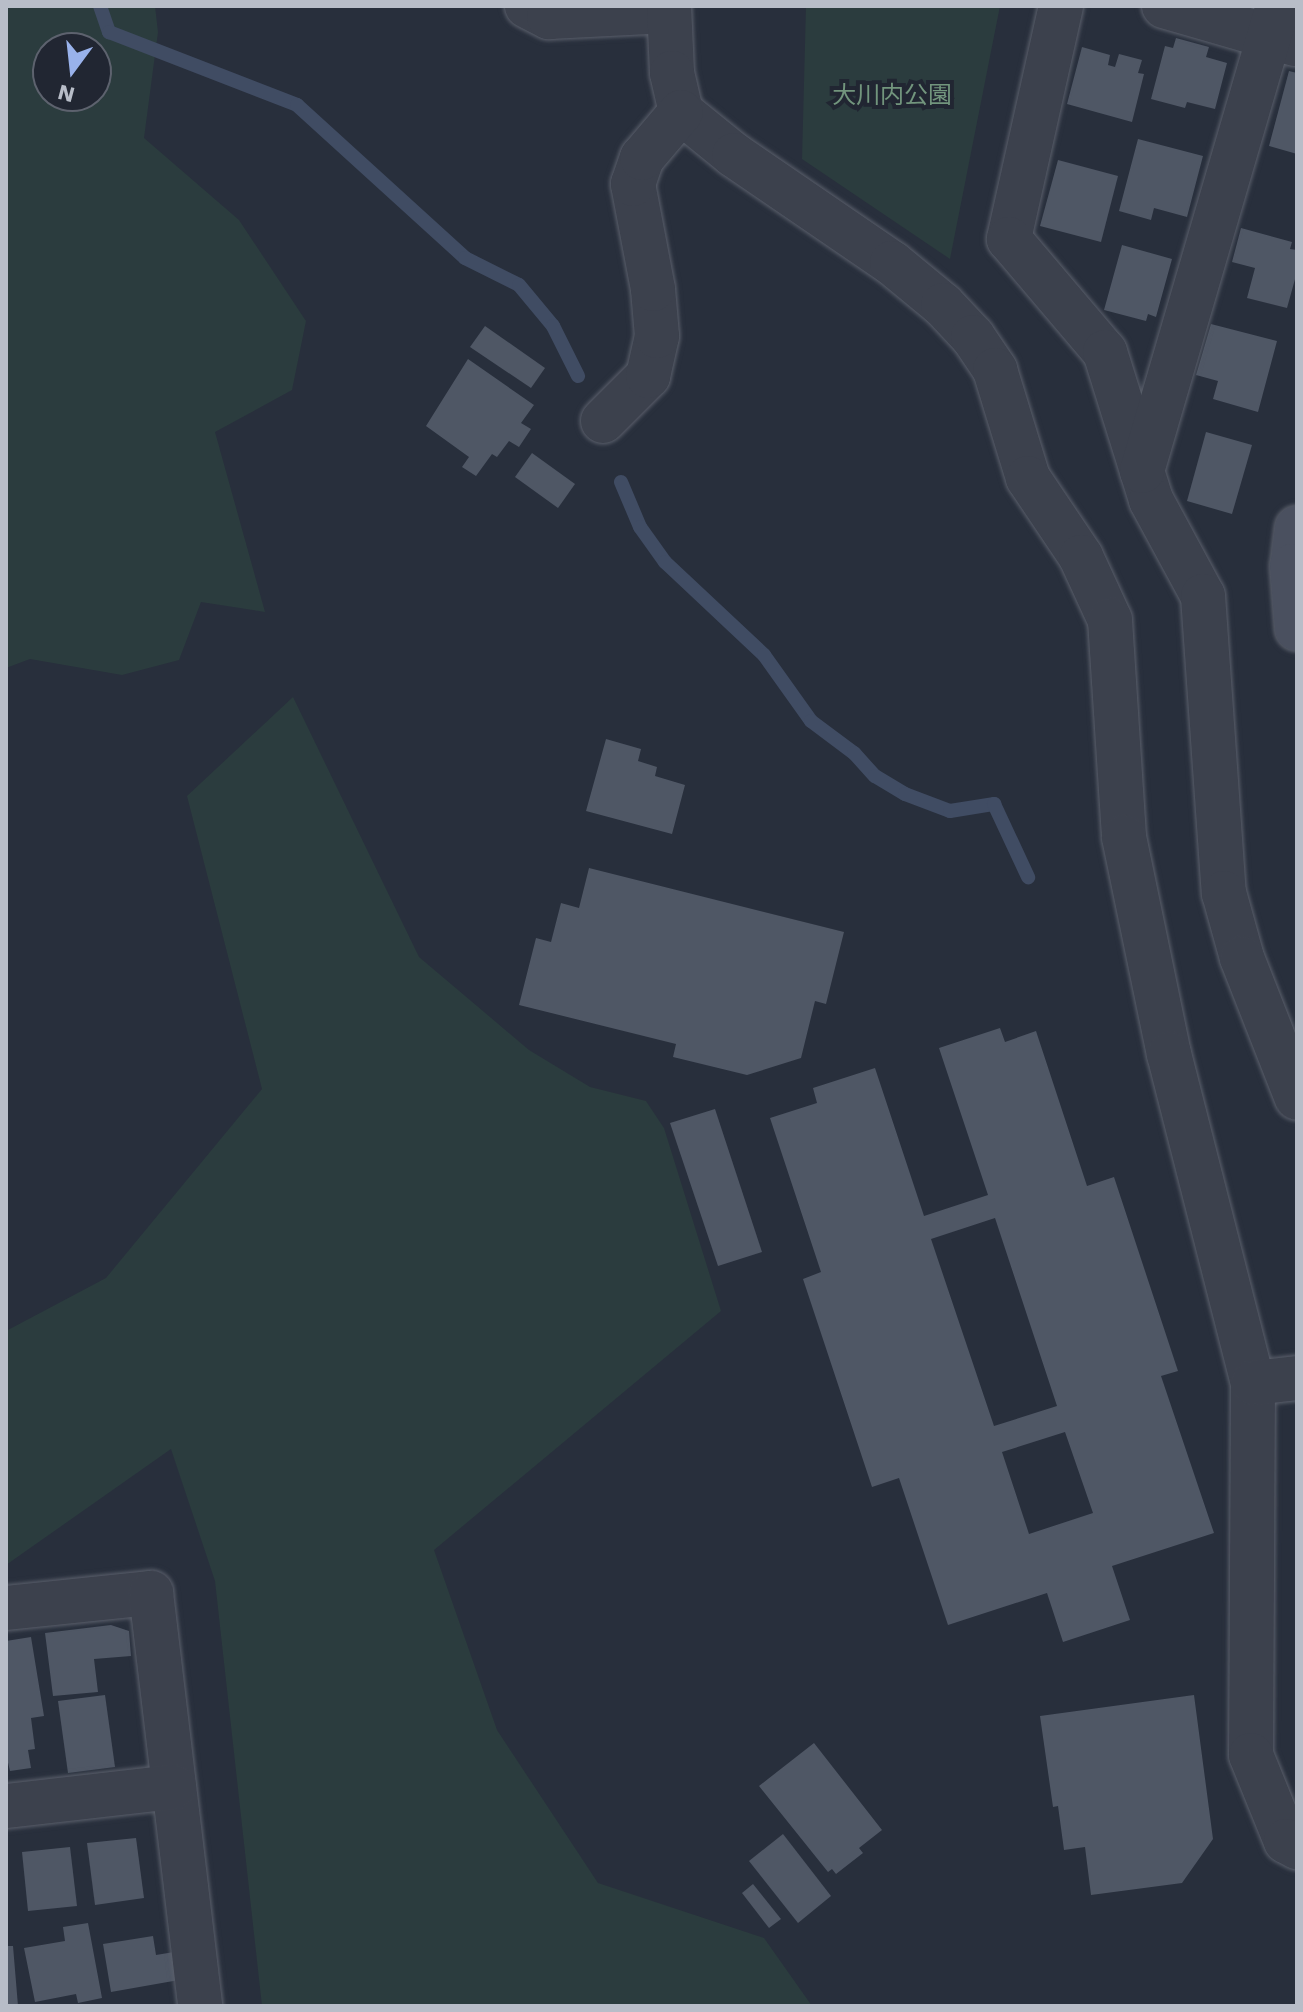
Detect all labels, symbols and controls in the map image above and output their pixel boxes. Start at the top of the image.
north arrow [32,32,112,112]
text: N [55,80,77,108]
park label: 大川内公園 [832,82,952,110]

